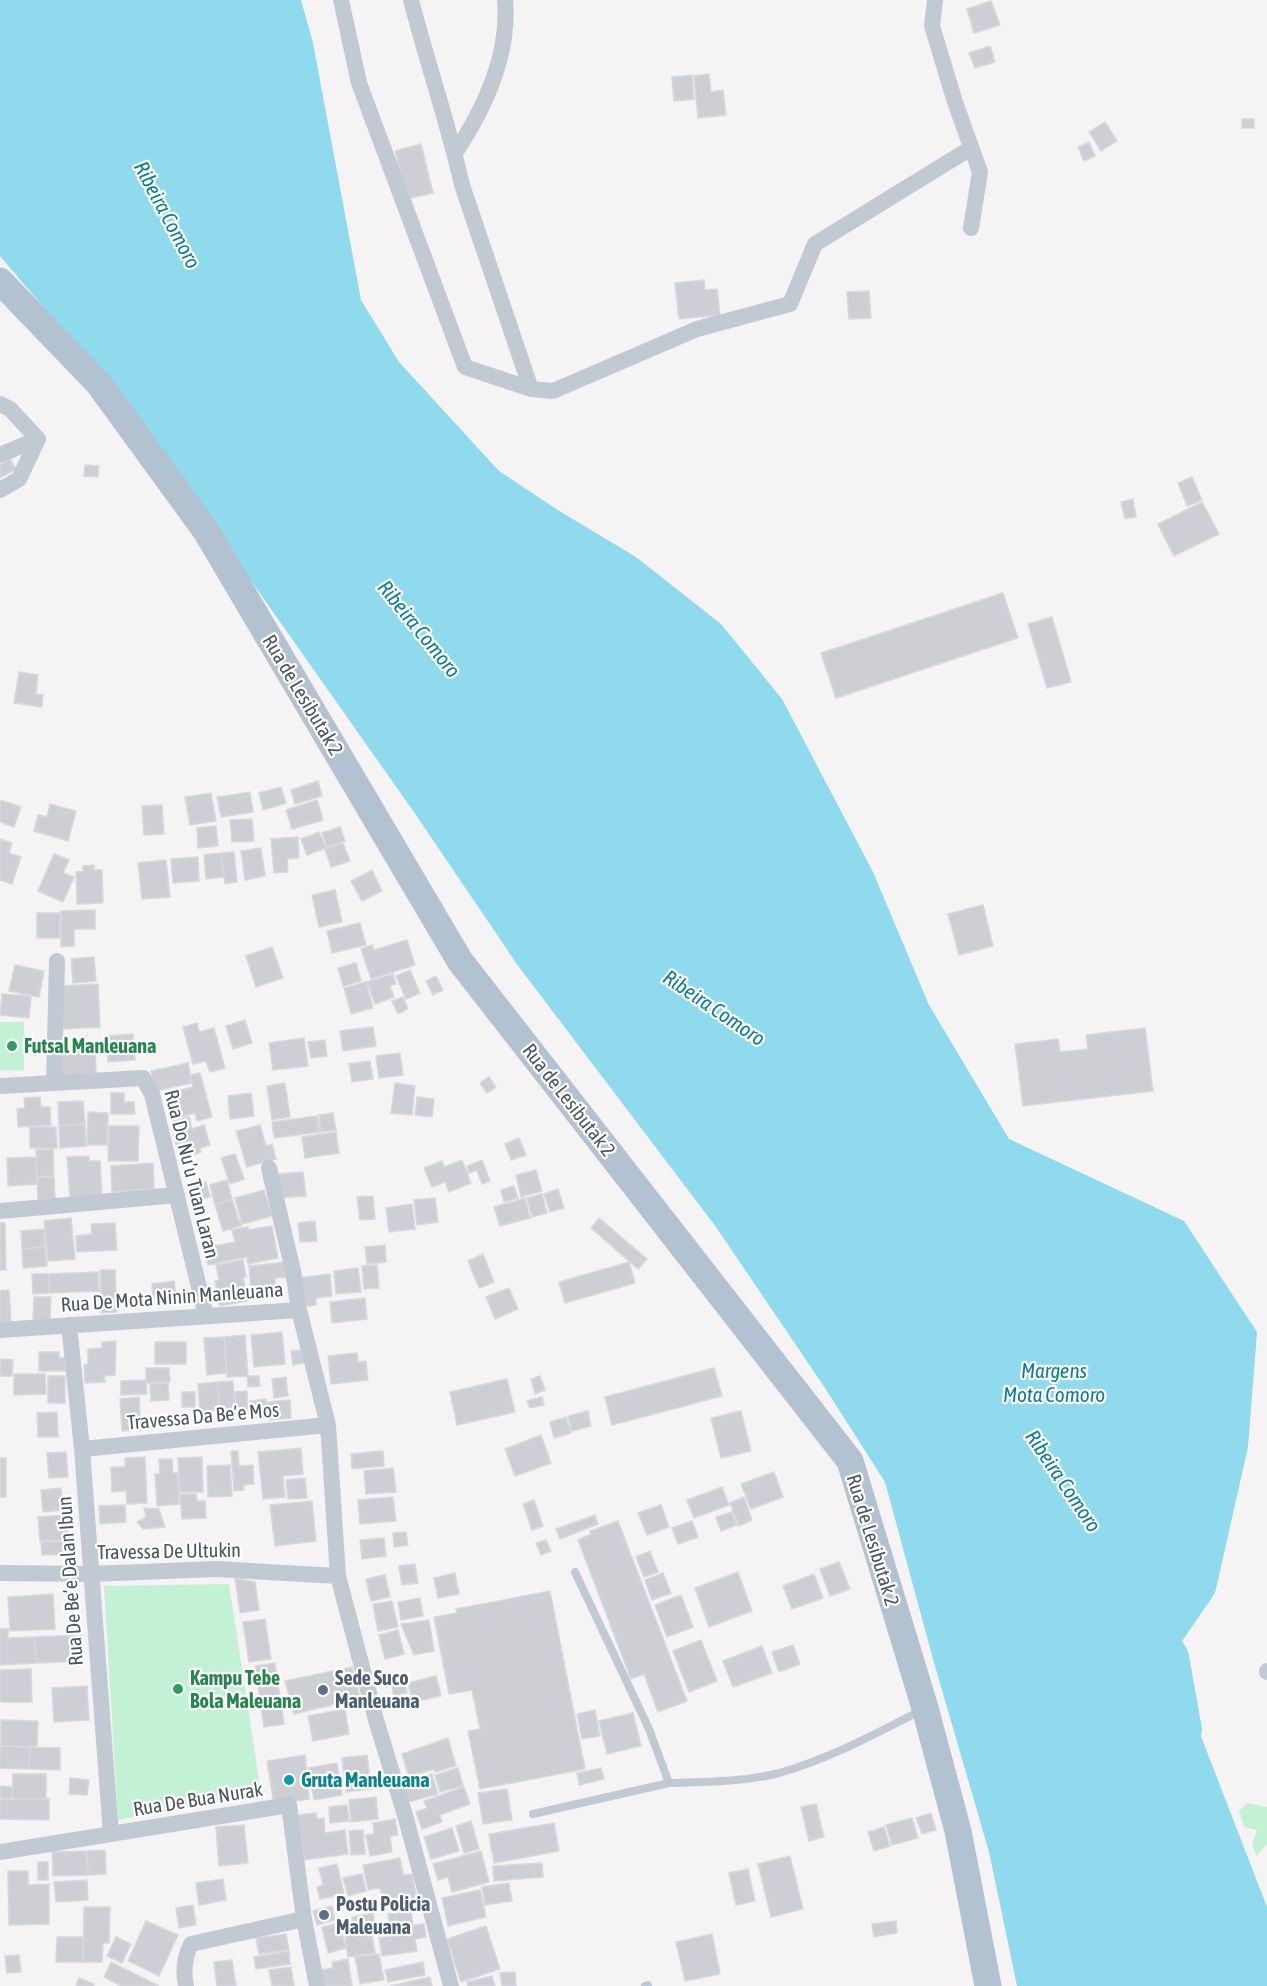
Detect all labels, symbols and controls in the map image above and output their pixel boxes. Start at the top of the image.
water label: Ribeira Comoro [130,157,206,272]
water label: Ribeira Comoro [373,575,466,682]
street label: Rua de Lesibutak 2 [258,630,348,759]
water label: Ribeira Comoro [659,964,770,1050]
place label: Futsal Manleuana [24,1034,156,1057]
marker: Futsal Manleuana [5,1039,19,1053]
street label: Rua de Lesibutak 2 [518,1039,621,1161]
street label: Rua Do Nu’u Tuan Laran [160,1087,225,1261]
street label: Rua De Mota Ninin Manleuana [60,1277,284,1316]
water label: Margens Mota Comoro [1003,1358,1105,1406]
street label: Travessa Da Be’e Mos [126,1397,280,1434]
water label: Ribeira Comoro [1021,1425,1107,1536]
street label: Rua de Lesibutak 2 [843,1471,904,1609]
street label: Rua De Be’e Dalan Ibun [52,1495,87,1667]
street label: Travessa De Ultukin [97,1538,241,1563]
place label: Kampu Tebe Bola Maleuana [190,1666,301,1712]
place label: Sede Suco Manleuana [335,1666,420,1712]
marker: Kampu Tebe Bola Maleuana [171,1682,185,1696]
marker: Sede Suco Manleuana [316,1683,330,1697]
place label: Gruta Manleuana [301,1768,430,1791]
marker: Gruta Manleuana [282,1773,296,1787]
street label: Rua De Bua Nurak [131,1777,265,1820]
place label: Postu Policia Maleuana [336,1892,430,1938]
marker: Postu Policia Maleuana [317,1908,331,1922]

